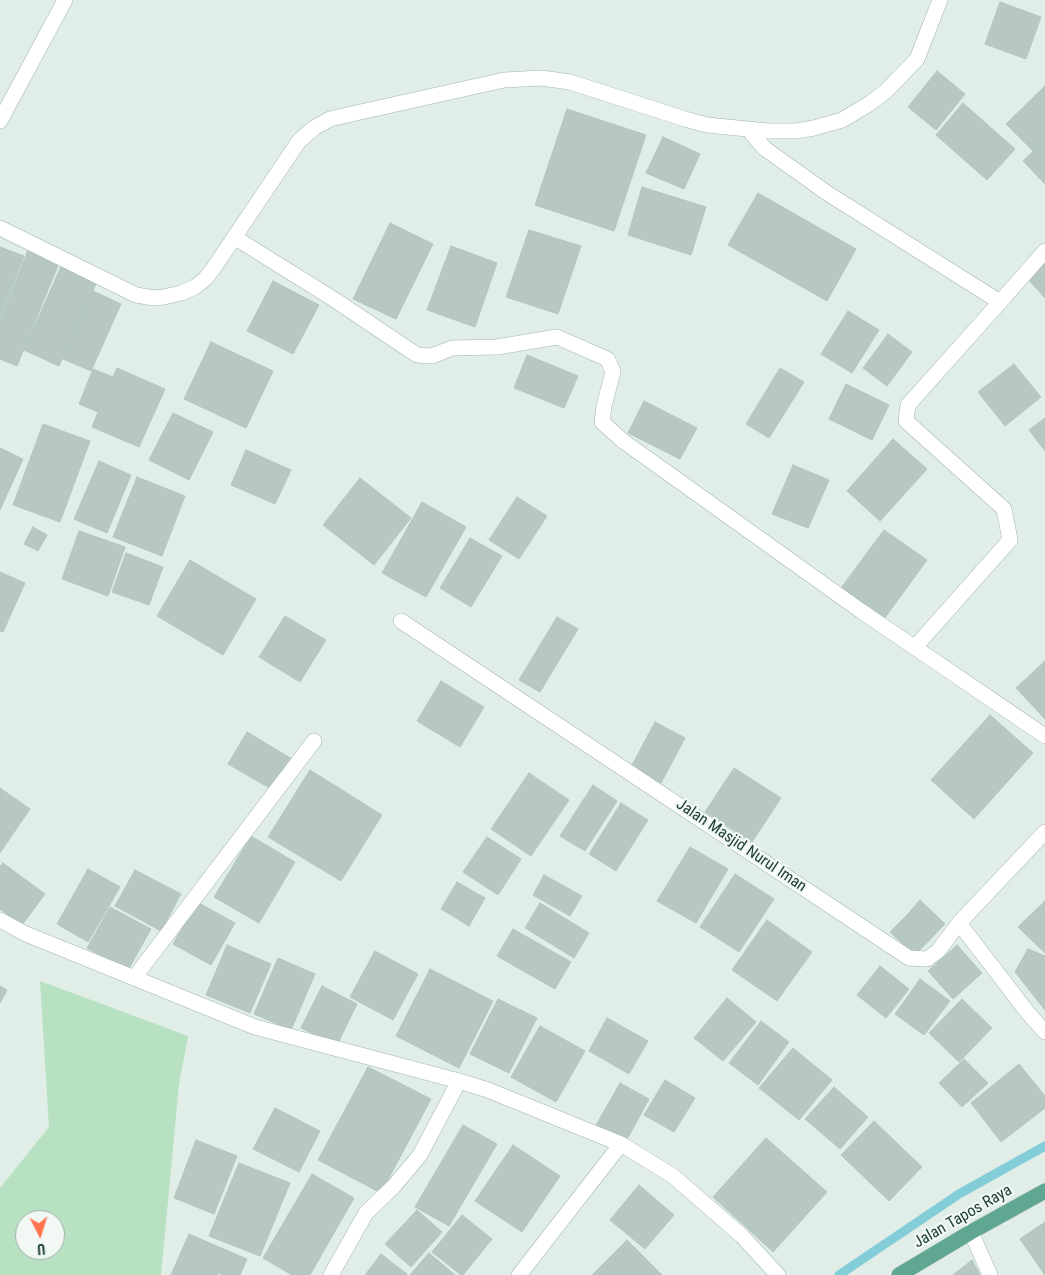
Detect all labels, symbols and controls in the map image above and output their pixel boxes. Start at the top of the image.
street label: Jalan Masjid Nurul Iman [672,795,810,897]
street label: Jalan Tapos Raya [910,1181,1016,1253]
north arrow [15,1210,65,1260]
text: U [37,1241,46,1257]

